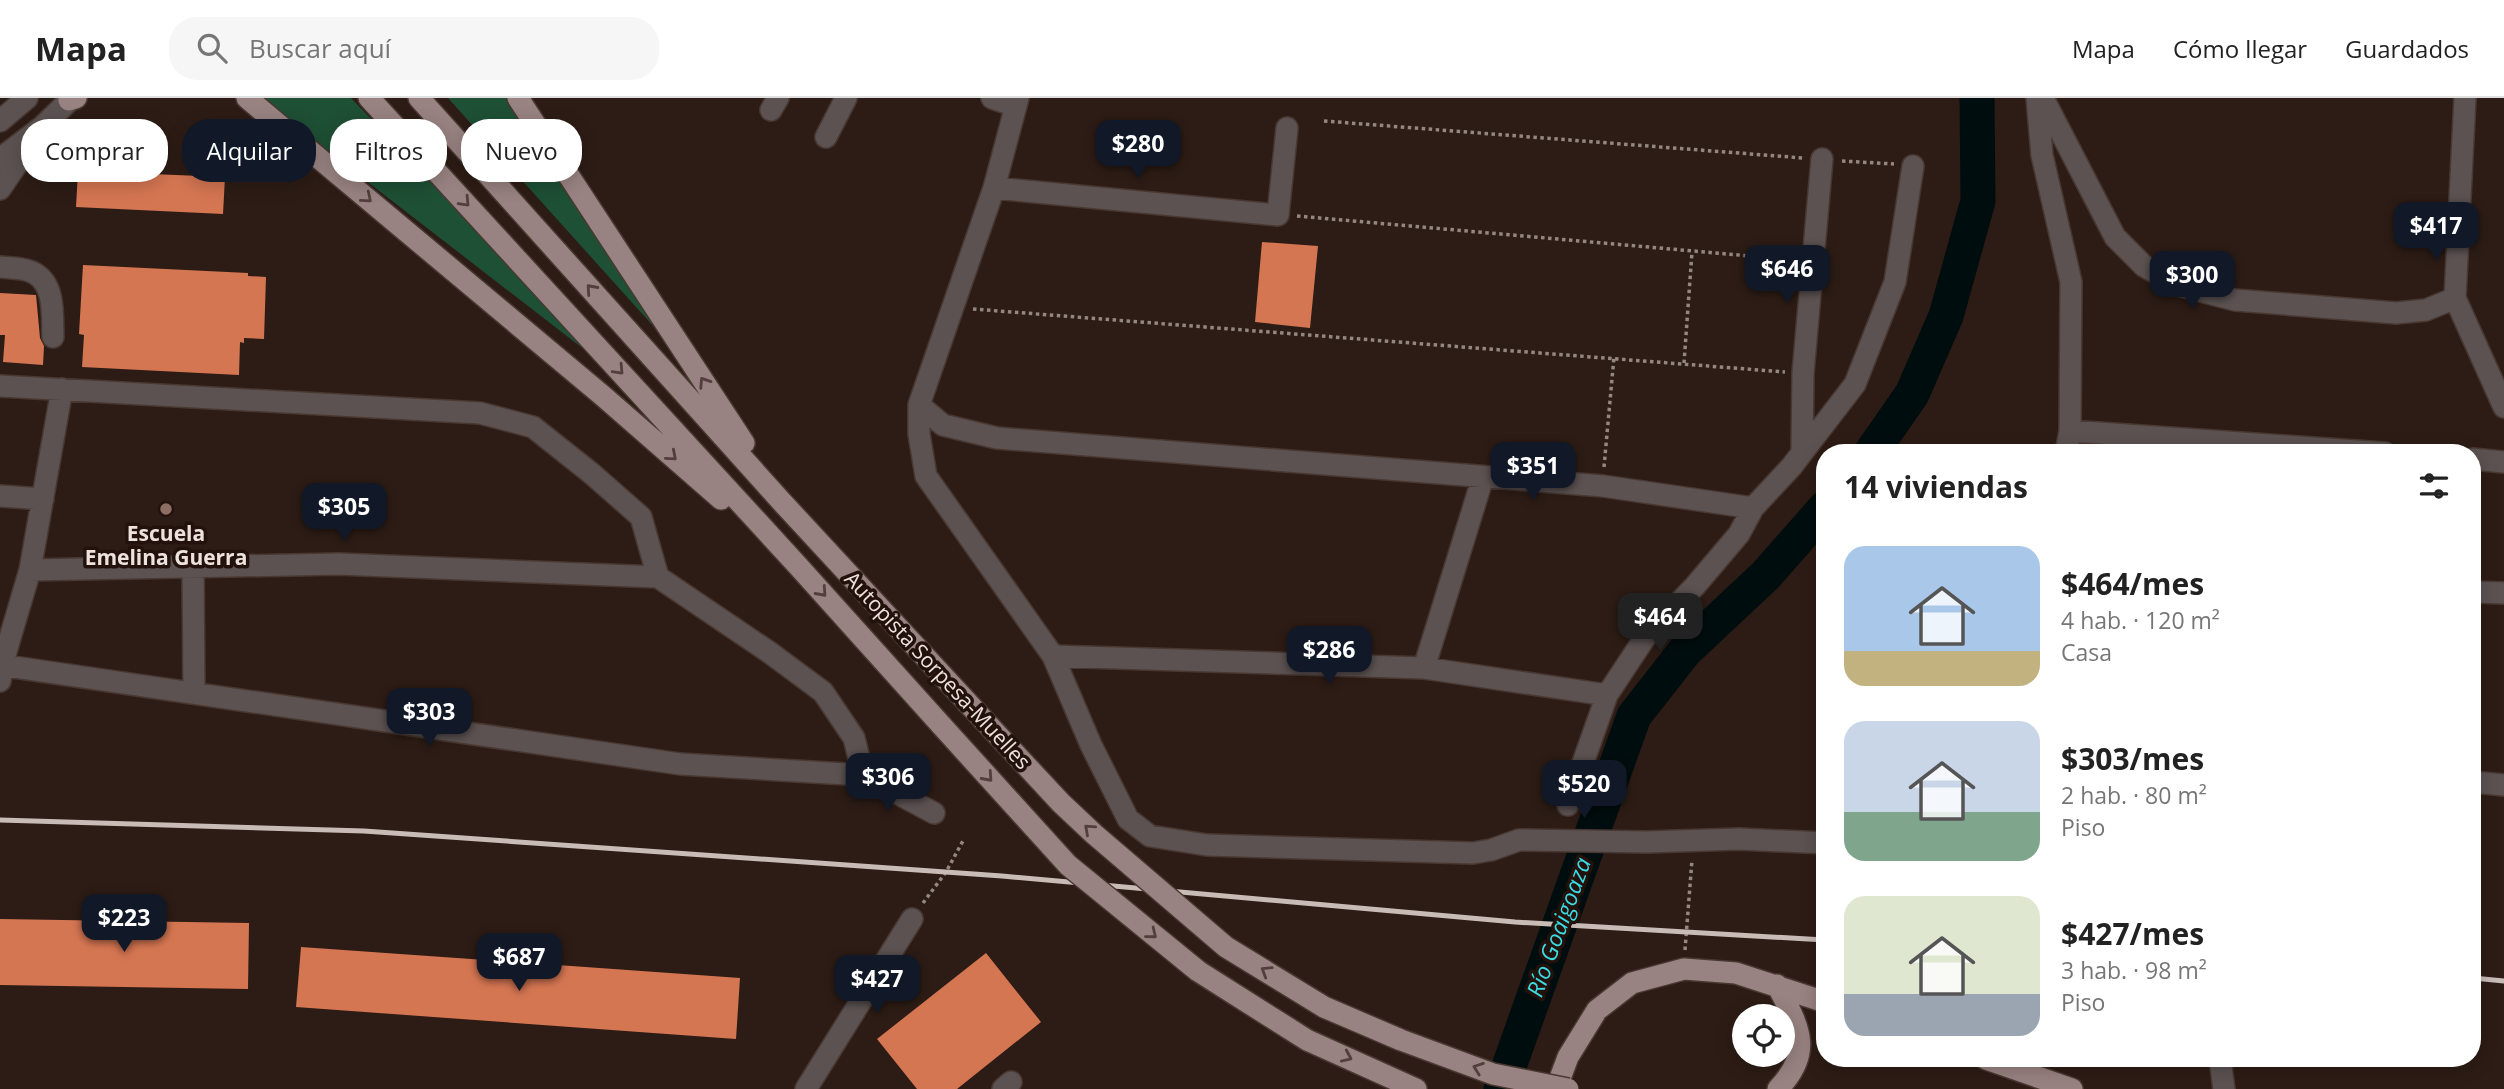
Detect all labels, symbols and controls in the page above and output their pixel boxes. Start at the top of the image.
search box [169,17,659,80]
text: Mapa [35,26,127,71]
icon: search [193,29,231,67]
text: Buscar aquí [249,30,391,66]
text: Mapa [2072,32,2135,65]
text: Cómo llegar [2173,32,2307,65]
text: Guardados [2345,32,2469,65]
chip: Comprar [21,119,168,182]
chip: Alquilar [182,119,316,182]
chip: Filtros [330,119,447,182]
chip: Nuevo [461,119,582,182]
pin: $280 [1097,120,1179,180]
text: $280 [1112,127,1164,159]
one-way arrow [358,190,371,202]
one-way arrow [456,194,469,207]
pin: $417 [2395,202,2477,262]
text: $417 [2410,209,2462,241]
pin: $646 [1746,246,1828,305]
text: $646 [1761,252,1813,284]
pin: $300 [2151,252,2233,311]
text: $300 [2166,258,2218,290]
one-way arrow [587,284,599,297]
one-way arrow [610,362,623,375]
one-way arrow [699,377,712,390]
pin: $351 [1492,442,1574,502]
one-way arrow [663,448,676,460]
text: $351 [1507,449,1559,481]
text: 14 viviendas [1844,466,2028,507]
icon: filters [2415,467,2453,505]
pin: $305 [303,484,385,543]
text: $305 [318,490,370,522]
marker: Escuela Emelina Guerra [158,501,174,517]
place label: Escuela Emelina Guerra [85,519,247,571]
text: $464/mes [2061,563,2204,604]
street label: Autopista Sorpesa-Muelles [839,565,1037,775]
icon: home [1900,574,1984,658]
one-way arrow [814,584,826,597]
pin: $464 [1619,594,1701,653]
text: $464 [1634,600,1686,632]
text: 4 hab. · 120 m² [2061,604,2220,636]
pin: $286 [1288,626,1370,686]
text: $286 [1303,633,1355,665]
text: Casa [2061,636,2112,668]
pin: $303 [388,688,470,748]
text: $303 [403,695,455,727]
text: $303/mes [2061,738,2204,779]
icon: home [1900,749,1984,833]
pin: $306 [847,754,929,813]
text: $306 [862,760,914,792]
pin: $520 [1543,760,1625,820]
text: $520 [1558,767,1610,799]
one-way arrow [980,769,992,782]
text: 2 hab. · 80 m² [2061,779,2207,811]
text: Piso [2061,811,2105,843]
one-way arrow [1084,825,1097,837]
water label: Río Goaigoaza [1518,853,1598,1001]
pin: $223 [83,894,165,954]
text: $223 [98,901,150,933]
text: $427/mes [2061,913,2204,954]
icon: home [1900,924,1984,1008]
one-way arrow [1144,925,1156,938]
pin: $687 [478,934,560,993]
text: $687 [493,940,545,972]
text: 3 hab. · 98 m² [2061,954,2207,986]
pin: $427 [836,956,918,1015]
text: $427 [851,962,903,994]
one-way arrow [1261,967,1274,980]
text: Piso [2061,986,2105,1018]
map controls [1732,1004,1795,1067]
button: locate [1732,1004,1795,1067]
one-way arrow [1340,1049,1352,1063]
one-way arrow [1472,1062,1484,1076]

